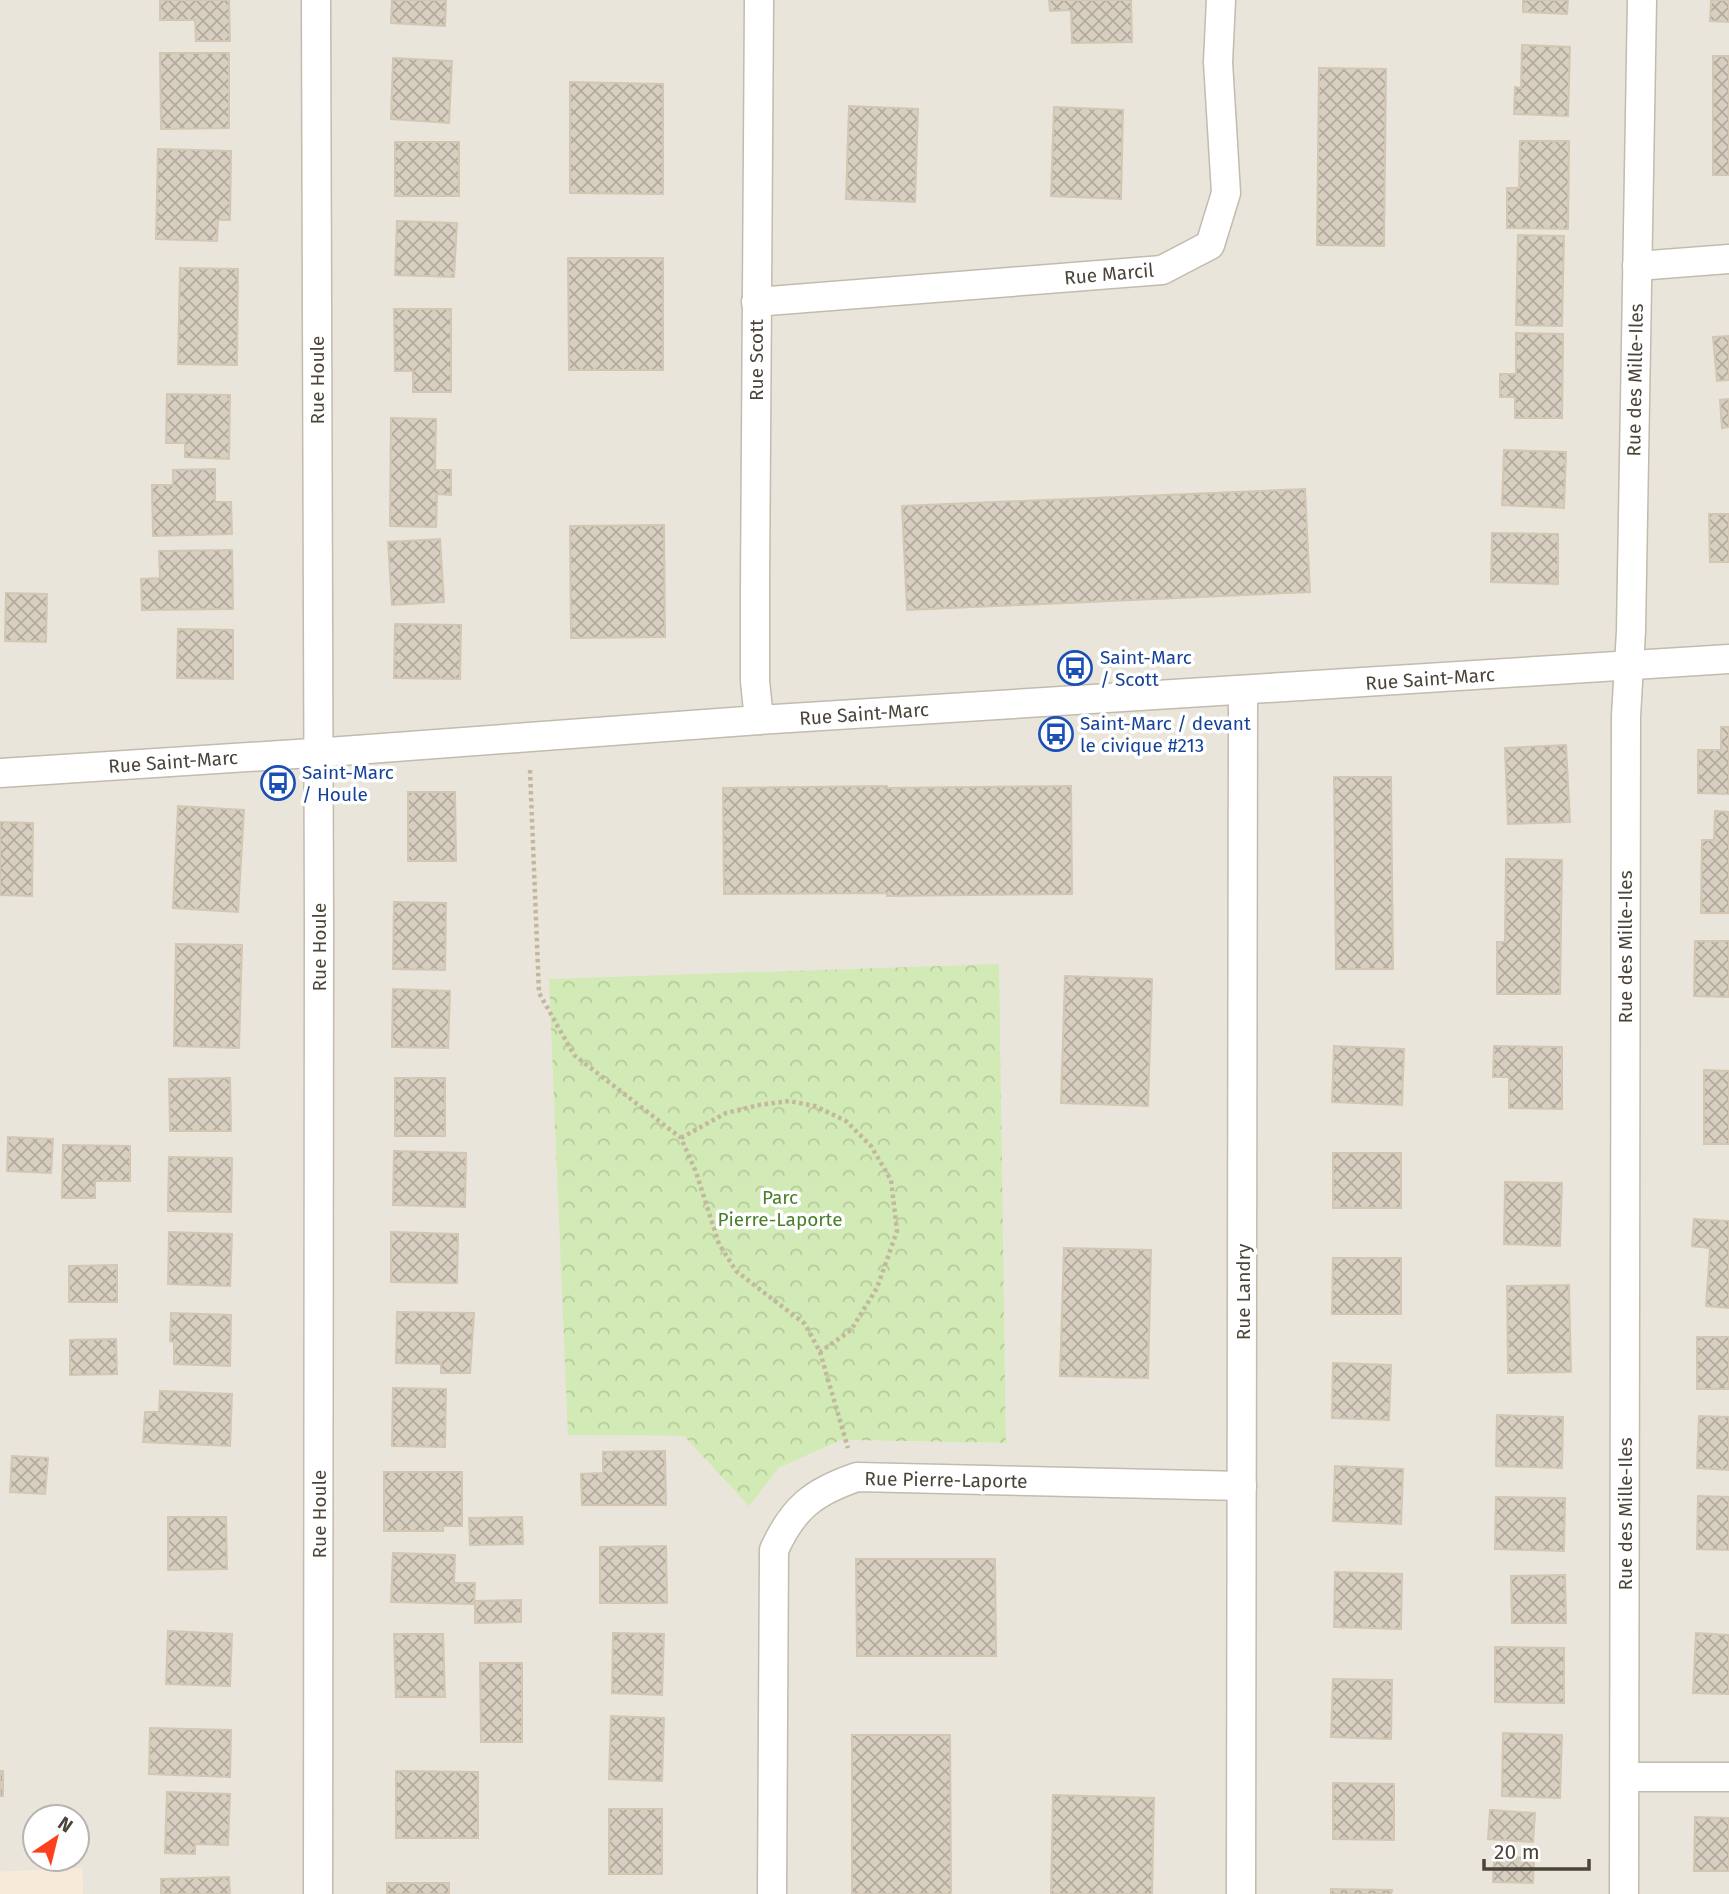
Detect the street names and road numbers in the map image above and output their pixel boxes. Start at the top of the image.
street label: Rue Marcil [1063,259,1155,289]
street label: Rue des Mille-Iles [1622,303,1648,457]
street label: Rue Scott [745,319,768,401]
street label: Rue Houle [306,336,329,424]
street label: Rue Saint-Marc [1364,663,1496,695]
street label: Rue Saint-Marc [798,698,930,730]
street label: Rue Saint-Marc [107,746,239,778]
street label: Rue des Mille-Iles [1614,870,1637,1024]
street label: Rue Houle [308,903,331,991]
street label: Rue Landry [1232,1243,1255,1340]
street label: Rue des Mille-Iles [1614,1437,1637,1591]
street label: Rue Pierre-Laporte [864,1467,1028,1493]
street label: Rue Houle [308,1470,331,1558]

